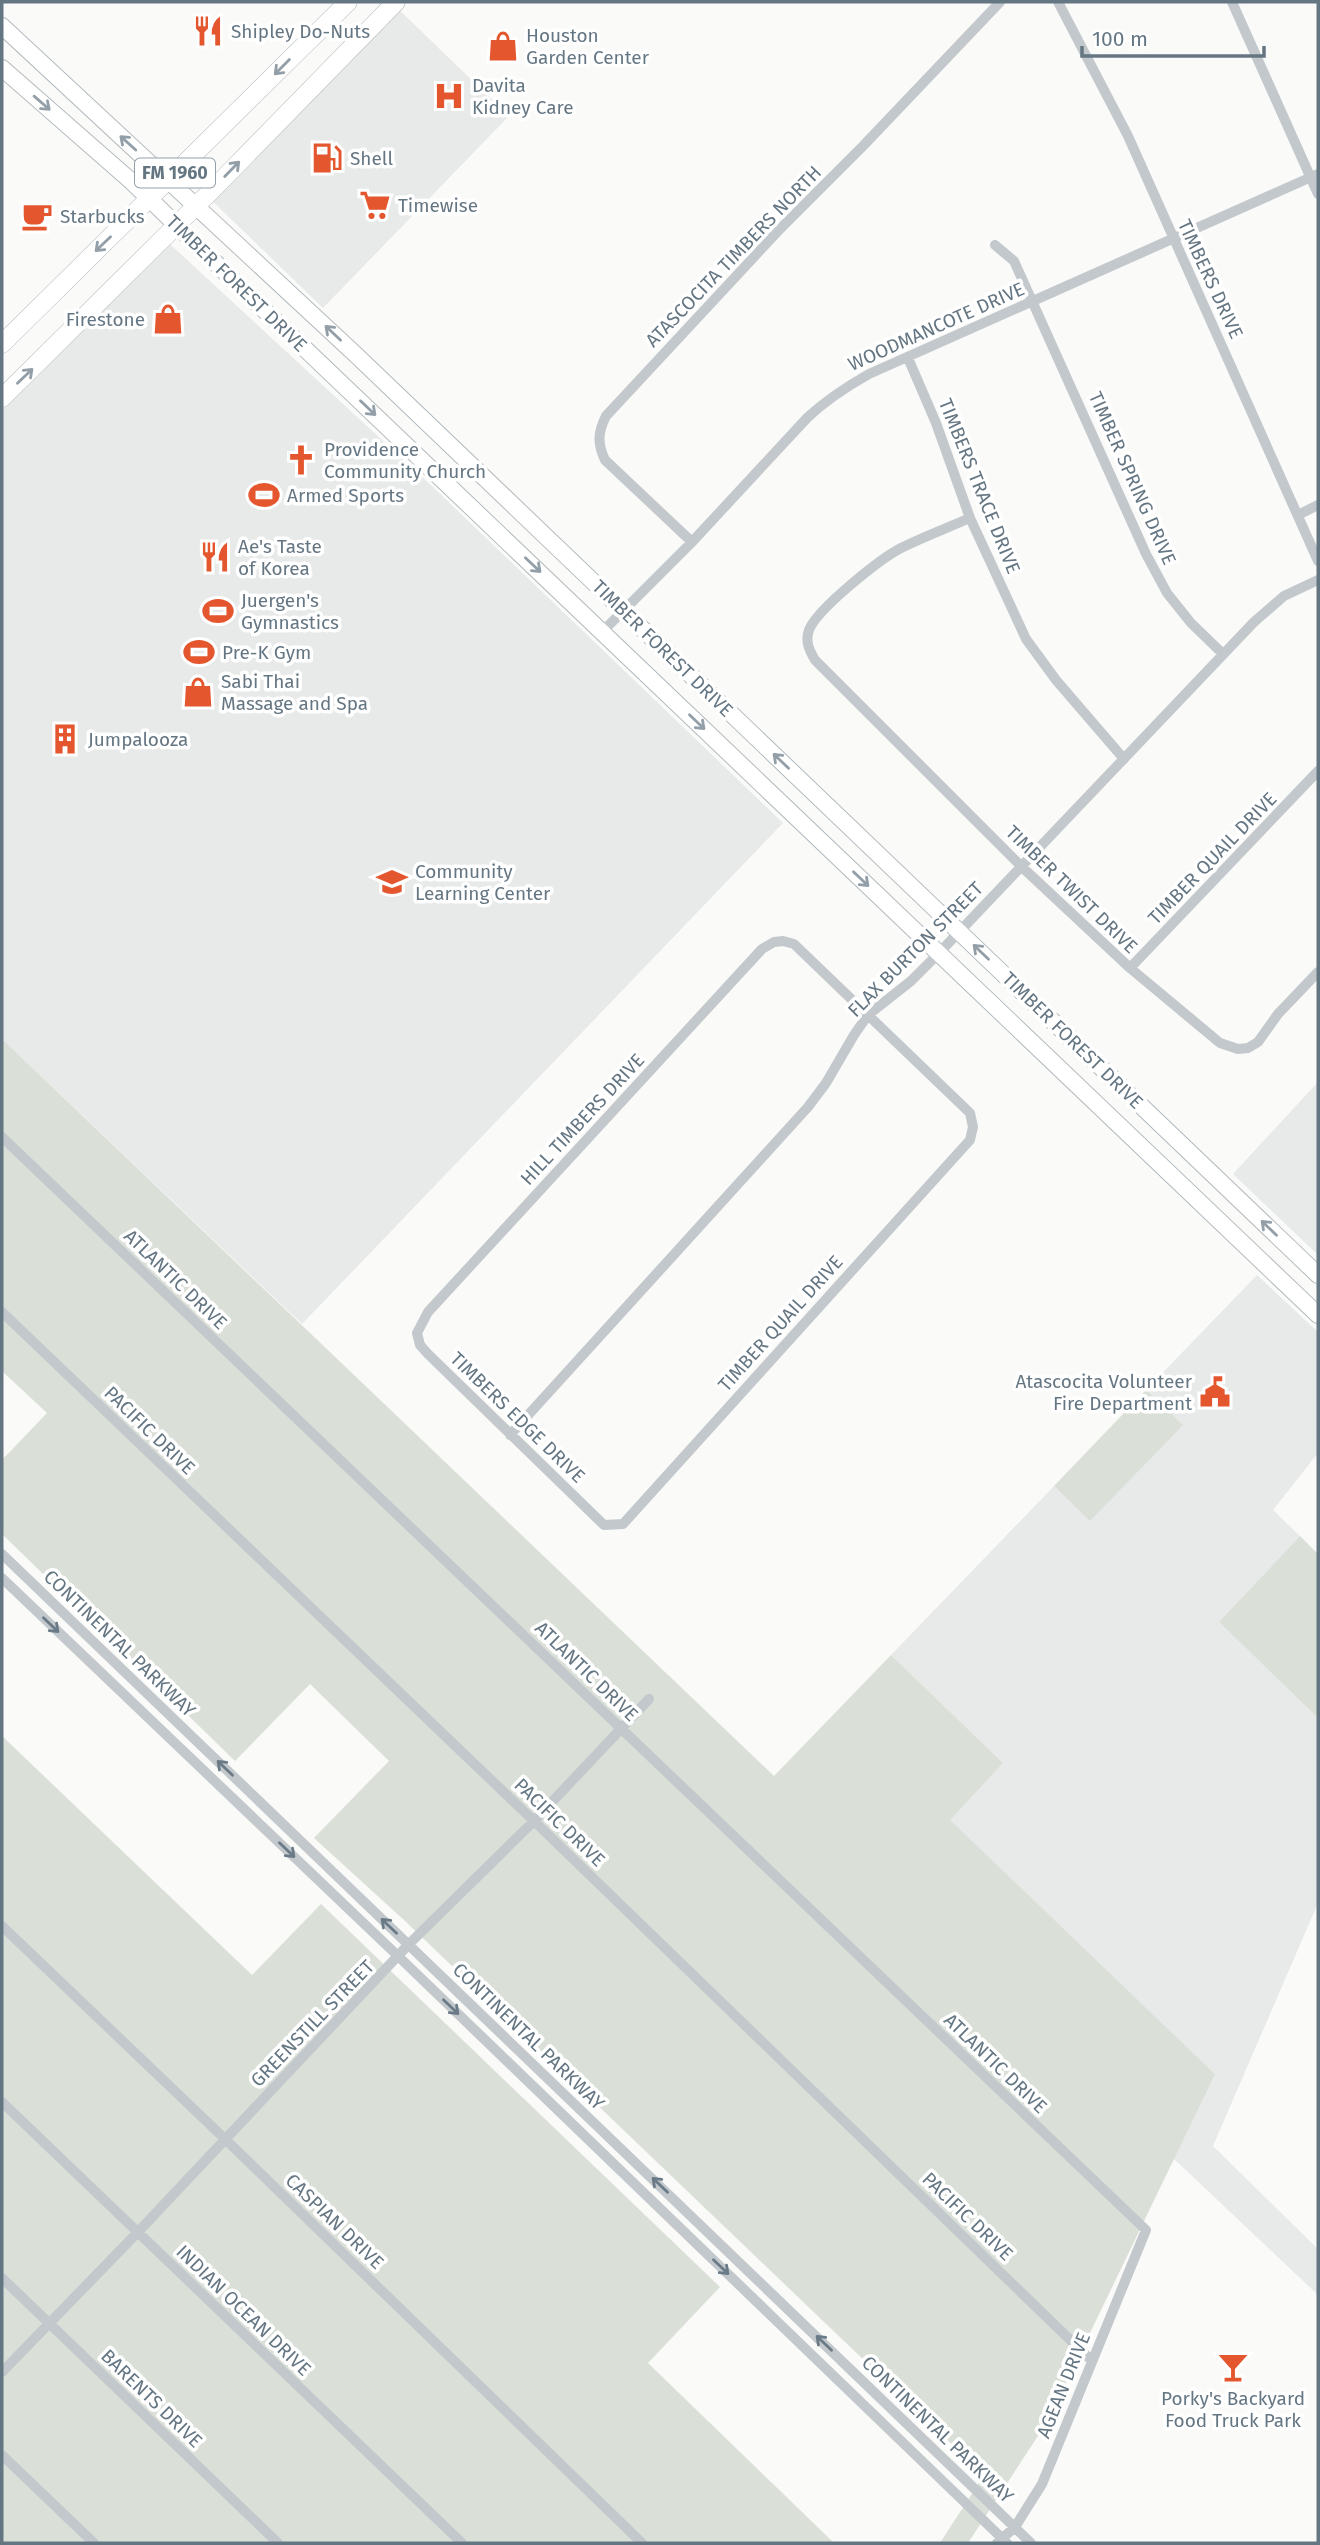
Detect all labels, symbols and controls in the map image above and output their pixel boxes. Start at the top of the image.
restaurant icon: Shipley Do-Nuts [191,14,225,48]
scale bar [1082,14,1264,58]
place label: Shipley Do-Nuts [231,20,370,43]
place label: Houston Garden Center [526,24,650,69]
text: 100 m [1092,26,1148,52]
shop icon: Houston Garden Center [486,29,520,63]
one-way arrow [274,58,291,75]
place label: Davita Kidney Care [472,74,574,119]
hospital icon: Davita Kidney Care [432,79,466,113]
one-way arrow [33,95,51,111]
one-way arrow [119,135,137,151]
fuel station icon: Shell [310,141,344,175]
place label: Shell [350,147,393,170]
road number: FM 1960 [135,158,215,188]
one-way arrow [224,161,241,178]
street label: ATASCOCITA TIMBERS NORTH [641,161,826,352]
supermarket icon: Timewise [358,188,392,222]
place label: Timewise [398,194,478,217]
cafe icon: Starbucks [20,199,54,233]
place label: Starbucks [60,205,145,228]
street label: TIMBER FOREST DRIVE [161,210,312,357]
street label: TIMBERS DRIVE [1173,216,1248,342]
one-way arrow [95,236,112,253]
street label: WOODMANCOTE DRIVE [844,277,1028,376]
shop icon: Firestone [151,302,185,336]
place label: Firestone [66,308,145,331]
one-way arrow [325,325,342,342]
one-way arrow [16,367,33,384]
street label: TIMBER SPRING DRIVE [1084,388,1181,568]
street label: TIMBERS TRACE DRIVE [934,395,1025,577]
one-way arrow [359,400,376,417]
place label: Providence Community Church [324,438,486,483]
church icon: Providence Community Church [284,443,318,477]
sports icon: Armed Sports [247,478,281,512]
place label: Armed Sports [287,484,404,507]
place label: Ae's Taste of Korea [238,535,322,580]
restaurant icon: Ae's Taste of Korea [198,540,232,574]
one-way arrow [524,556,541,573]
street label: TIMBER FOREST DRIVE [587,575,738,722]
place label: Juergen's Gymnastics [241,589,339,634]
sports icon: Juergen's Gymnastics [201,594,235,628]
sports icon: Pre-K Gym [182,635,216,669]
place label: Pre-K Gym [222,641,311,664]
place label: Sabi Thai Massage and Spa [221,670,368,715]
shop icon: Sabi Thai Massage and Spa [181,675,215,709]
one-way arrow [688,714,706,730]
building icon: Jumpalooza [48,722,82,756]
place label: Jumpalooza [88,728,188,751]
one-way arrow [773,752,790,769]
street label: TIMBER QUAIL DRIVE [1143,787,1281,929]
street label: TIMBER TWIST DRIVE [1001,820,1142,958]
place label: Community Learning Center [415,860,551,905]
school or university icon: Community Learning Center [375,865,409,899]
one-way arrow [852,871,869,888]
street label: FLAX BURTON STREET [843,877,988,1022]
one-way arrow [973,944,990,961]
street label: TIMBER FOREST DRIVE [997,967,1148,1114]
street label: HILL TIMBERS DRIVE [516,1049,649,1190]
one-way arrow [1261,1220,1278,1237]
street label: ATLANTIC DRIVE [119,1224,232,1334]
street label: TIMBER QUAIL DRIVE [713,1251,847,1396]
street label: TIMBERS EDGE DRIVE [446,1347,590,1488]
place label: Atascocita Volunteer Fire Department [1015,1370,1193,1415]
public building icon: Atascocita Volunteer Fire Department [1198,1375,1232,1409]
street label: PACIFIC DRIVE [99,1381,200,1479]
street label: CONTINENTAL PARKWAY [39,1565,201,1722]
street label: ATLANTIC DRIVE [530,1616,643,1726]
one-way arrow [42,1617,59,1634]
one-way arrow [217,1760,234,1777]
street label: PACIFIC DRIVE [509,1773,610,1871]
one-way arrow [278,1841,295,1858]
one-way arrow [381,1917,398,1934]
street label: GREENSTILL STREET [246,1955,379,2092]
street label: CONTINENTAL PARKWAY [448,1958,610,2115]
one-way arrow [442,1999,459,2016]
street label: ATLANTIC DRIVE [939,2008,1052,2118]
street label: PACIFIC DRIVE [917,2167,1018,2265]
street label: CASPIAN DRIVE [281,2169,388,2274]
one-way arrow [651,2177,668,2194]
street label: INDIAN OCEAN DRIVE [172,2240,316,2381]
one-way arrow [712,2259,729,2276]
street label: AGEAN DRIVE [1032,2329,1095,2441]
one-way arrow [815,2334,832,2351]
street label: BARENTS DRIVE [96,2344,207,2452]
bar icon: Porky's Backyard Food Truck Park [1216,2350,1250,2384]
street label: CONTINENTAL PARKWAY [857,2351,1019,2508]
place label: Porky's Backyard Food Truck Park [1161,2387,1305,2432]

